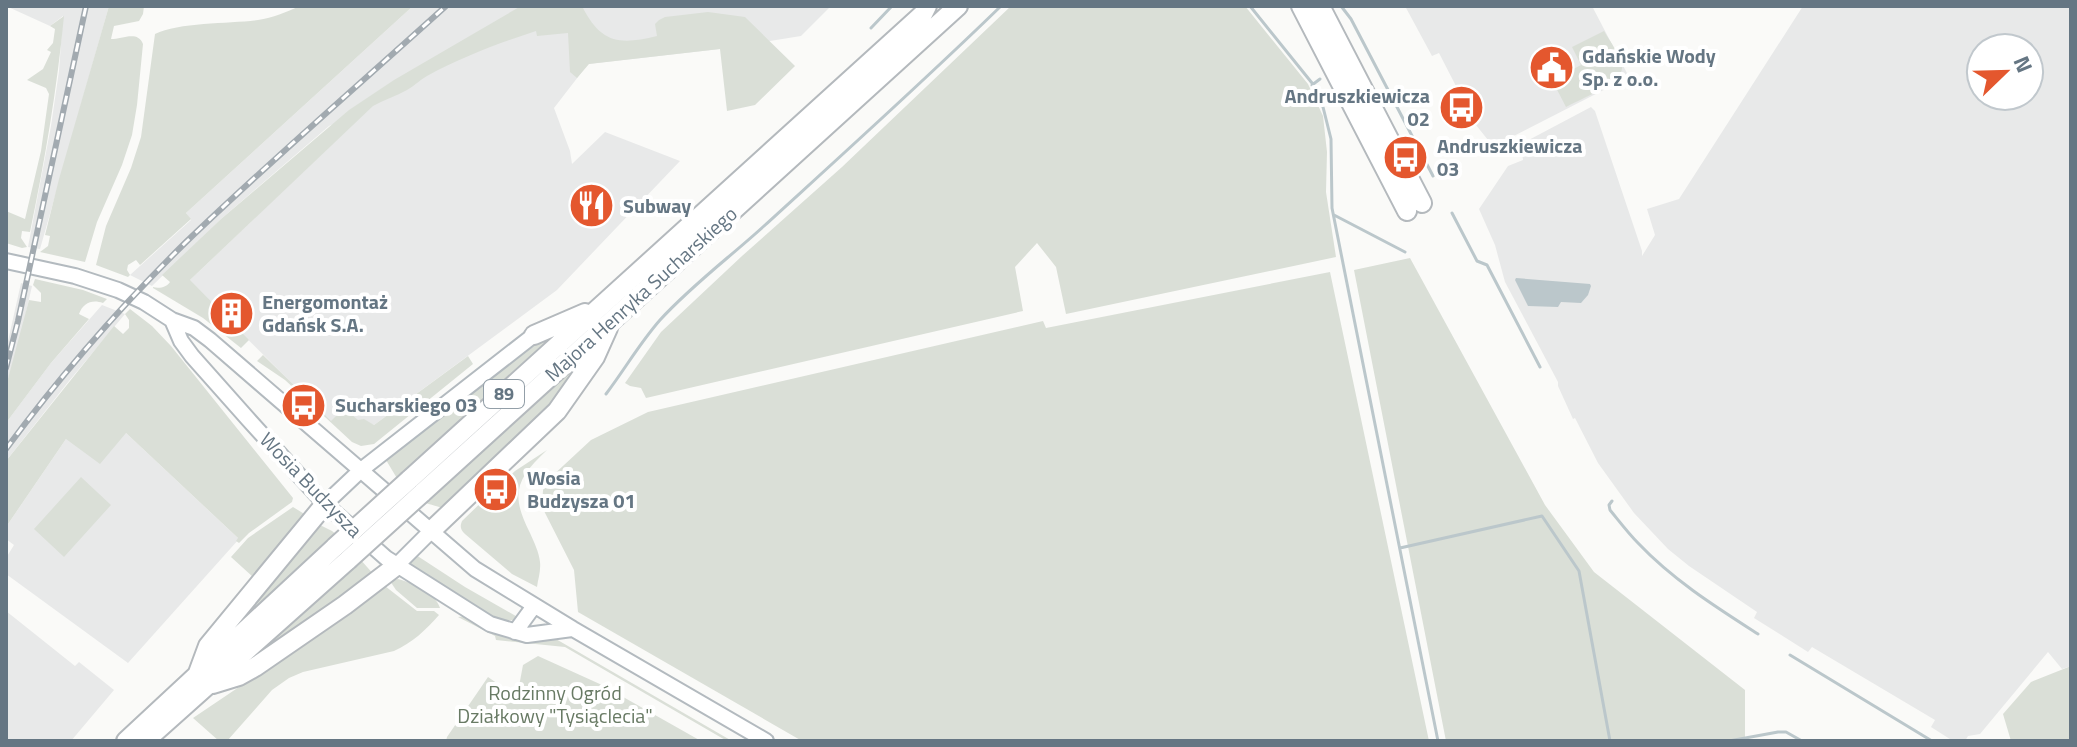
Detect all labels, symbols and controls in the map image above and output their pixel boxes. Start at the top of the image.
north arrow [1965,32,2045,112]
place label: Gdańskie Wody Sp. z o.o. [1582,40,1716,94]
public building icon: Gdańskie Wody Sp. z o.o. [1527,43,1575,91]
text: N [2005,51,2042,78]
place label: Andruszkiewicza 02 [1284,80,1430,134]
bus stop icon: Andruszkiewicza 02 [1437,84,1485,132]
place label: Andruszkiewicza 03 [1437,130,1583,184]
bus stop icon: Andruszkiewicza 03 [1382,134,1430,182]
restaurant icon: Subway [568,182,616,230]
place label: Subway [623,190,691,221]
street label: Majora Henryka Sucharskiego [537,198,744,389]
place label: Energomontaż Gdańsk S.A. [262,286,388,340]
building icon: Energomontaż Gdańsk S.A. [207,290,255,338]
road number: 89 [484,380,524,408]
bus stop icon: Sucharskiego 03 [280,381,328,429]
place label: Sucharskiego 03 [335,389,478,420]
street label: Wosia Budzysza [253,425,370,545]
place label: Wosia Budzysza 01 [527,462,636,516]
bus stop icon: Wosia Budzysza 01 [472,466,520,514]
park label: Rodzinny Ogród Działkowy "Tysiąclecia" [457,677,653,731]

